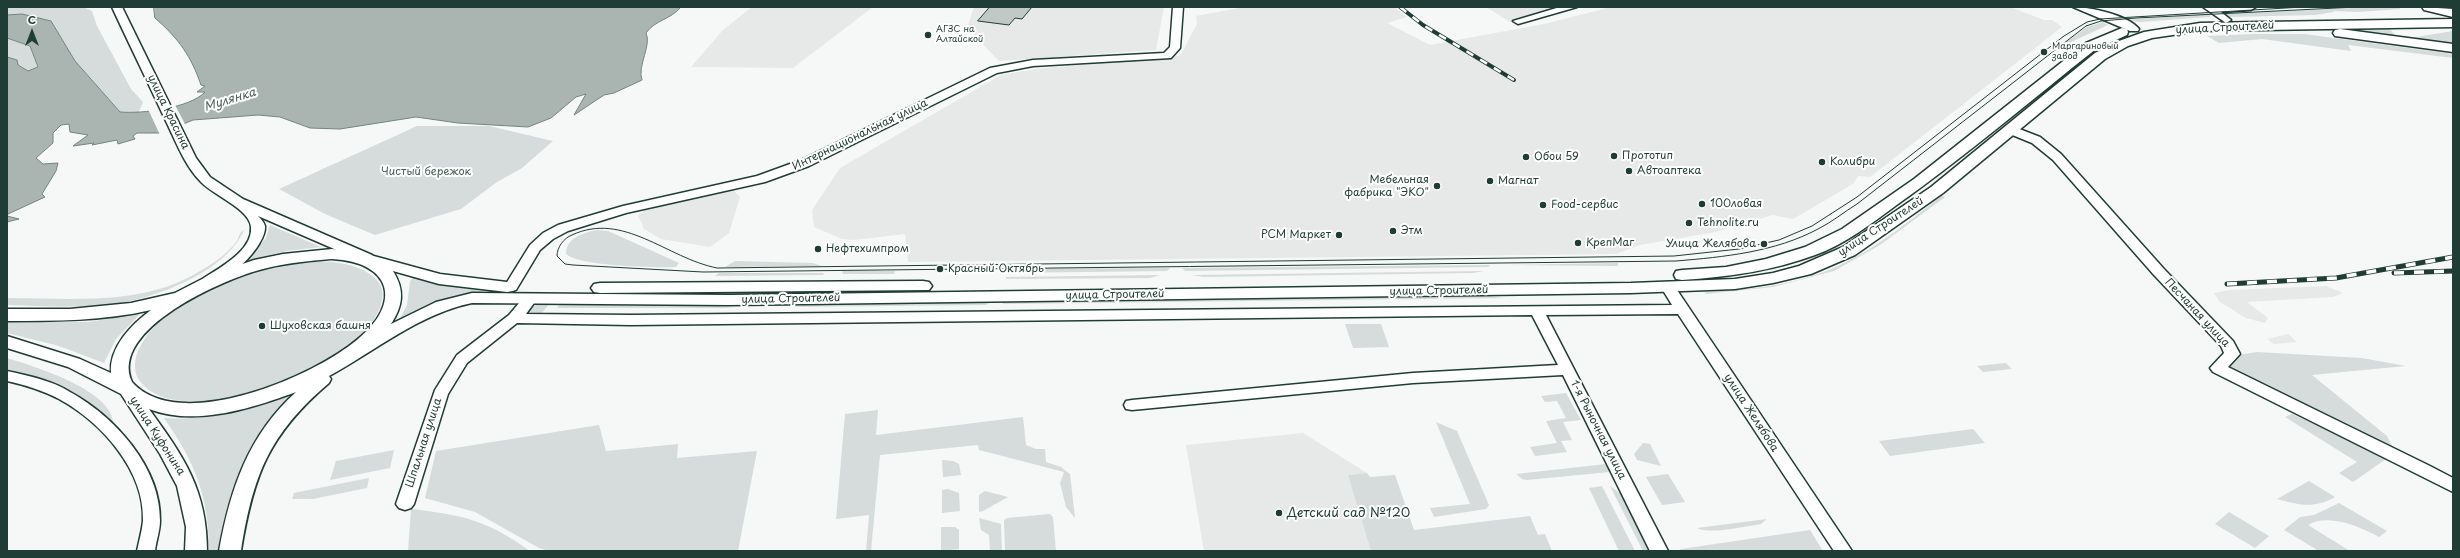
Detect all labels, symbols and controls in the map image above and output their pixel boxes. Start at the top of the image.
text: С [28,11,36,28]
north arrow [12,12,52,52]
street label: улица Строителей [2175,19,2275,37]
place label: АГЗС на Алтайской [936,25,983,46]
marker: АГЗС на Алтайской [923,30,933,40]
place label: Маргариновый завод [2052,42,2119,63]
marker: Маргариновый завод [2039,47,2049,57]
street label: улица Красина [144,72,192,152]
water label: Мулянка [203,85,257,115]
street label: Интернациональная улица [790,96,930,174]
place label: Прототип [1622,149,1673,163]
place label: Обои 59 [1534,150,1579,164]
marker: Прототип [1609,151,1619,161]
marker: Обои 59 [1521,152,1531,162]
place label: Колибри [1830,155,1875,169]
marker: Колибри [1817,157,1827,167]
place label: Автоаптека [1637,164,1701,178]
park label: Чистый бережок [381,165,471,179]
marker: Автоаптека [1624,166,1634,176]
place label: Мебельная фабрика "ЭКО" [1344,173,1429,199]
place label: Магнат [1498,174,1538,188]
marker: Магнат [1485,176,1495,186]
marker: Мебельная фабрика "ЭКО" [1432,181,1442,191]
street label: улица Строителей [1836,195,1926,259]
place label: 100ловая [1710,197,1762,211]
place label: Food-сервис [1551,198,1618,212]
marker: 100ловая [1697,199,1707,209]
marker: Food-сервис [1538,200,1548,210]
place label: Tehnolite.ru [1697,216,1759,230]
marker: Tehnolite.ru [1684,218,1694,228]
place label: Этм [1401,224,1423,238]
marker: Этм [1388,226,1398,236]
place label: РСМ Маркет [1261,228,1331,242]
marker: РСМ Маркет [1334,230,1344,240]
place label: КрепМаг [1586,236,1634,250]
place label: Улица Желябова [1666,237,1756,251]
marker: КрепМаг [1573,238,1583,248]
marker: Улица Желябова [1759,239,1769,249]
place label: Нефтехимпром [826,242,909,256]
marker: Нефтехимпром [813,244,823,254]
place label: Красный Октябрь [948,262,1044,276]
marker: Красный Октябрь [935,264,945,274]
street label: Песчаная улица [2162,276,2232,350]
street label: улица Строителей [1389,284,1489,298]
street label: улица Строителей [1065,288,1165,302]
street label: улица Строителей [741,292,841,306]
place label: Шуховская башня [270,319,371,333]
marker: Шуховская башня [257,321,267,331]
street label: улица Желябова [1721,372,1781,454]
street label: 1-я Рыночная улица [1567,378,1629,482]
street label: улица Куфонина [127,394,187,478]
street label: Шпальная улица [403,397,445,489]
place label: Детский сад №120 [1287,505,1410,521]
marker: Детский сад №120 [1274,508,1284,518]

